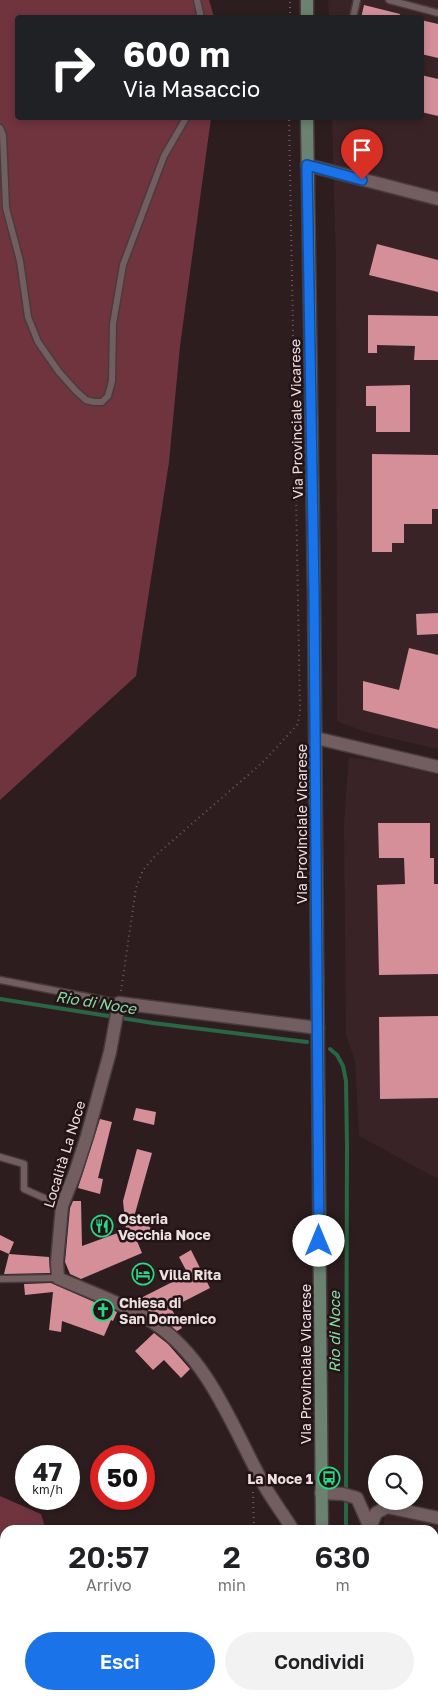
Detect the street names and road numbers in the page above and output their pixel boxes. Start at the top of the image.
street label: Via Provinciale Vicarese [286,339,306,499]
street label: Via Provinciale Vicarese [293,744,310,904]
street label: Località La Noce [40,1098,88,1210]
street label: Via Provinciale Vicarese [297,1284,314,1444]

